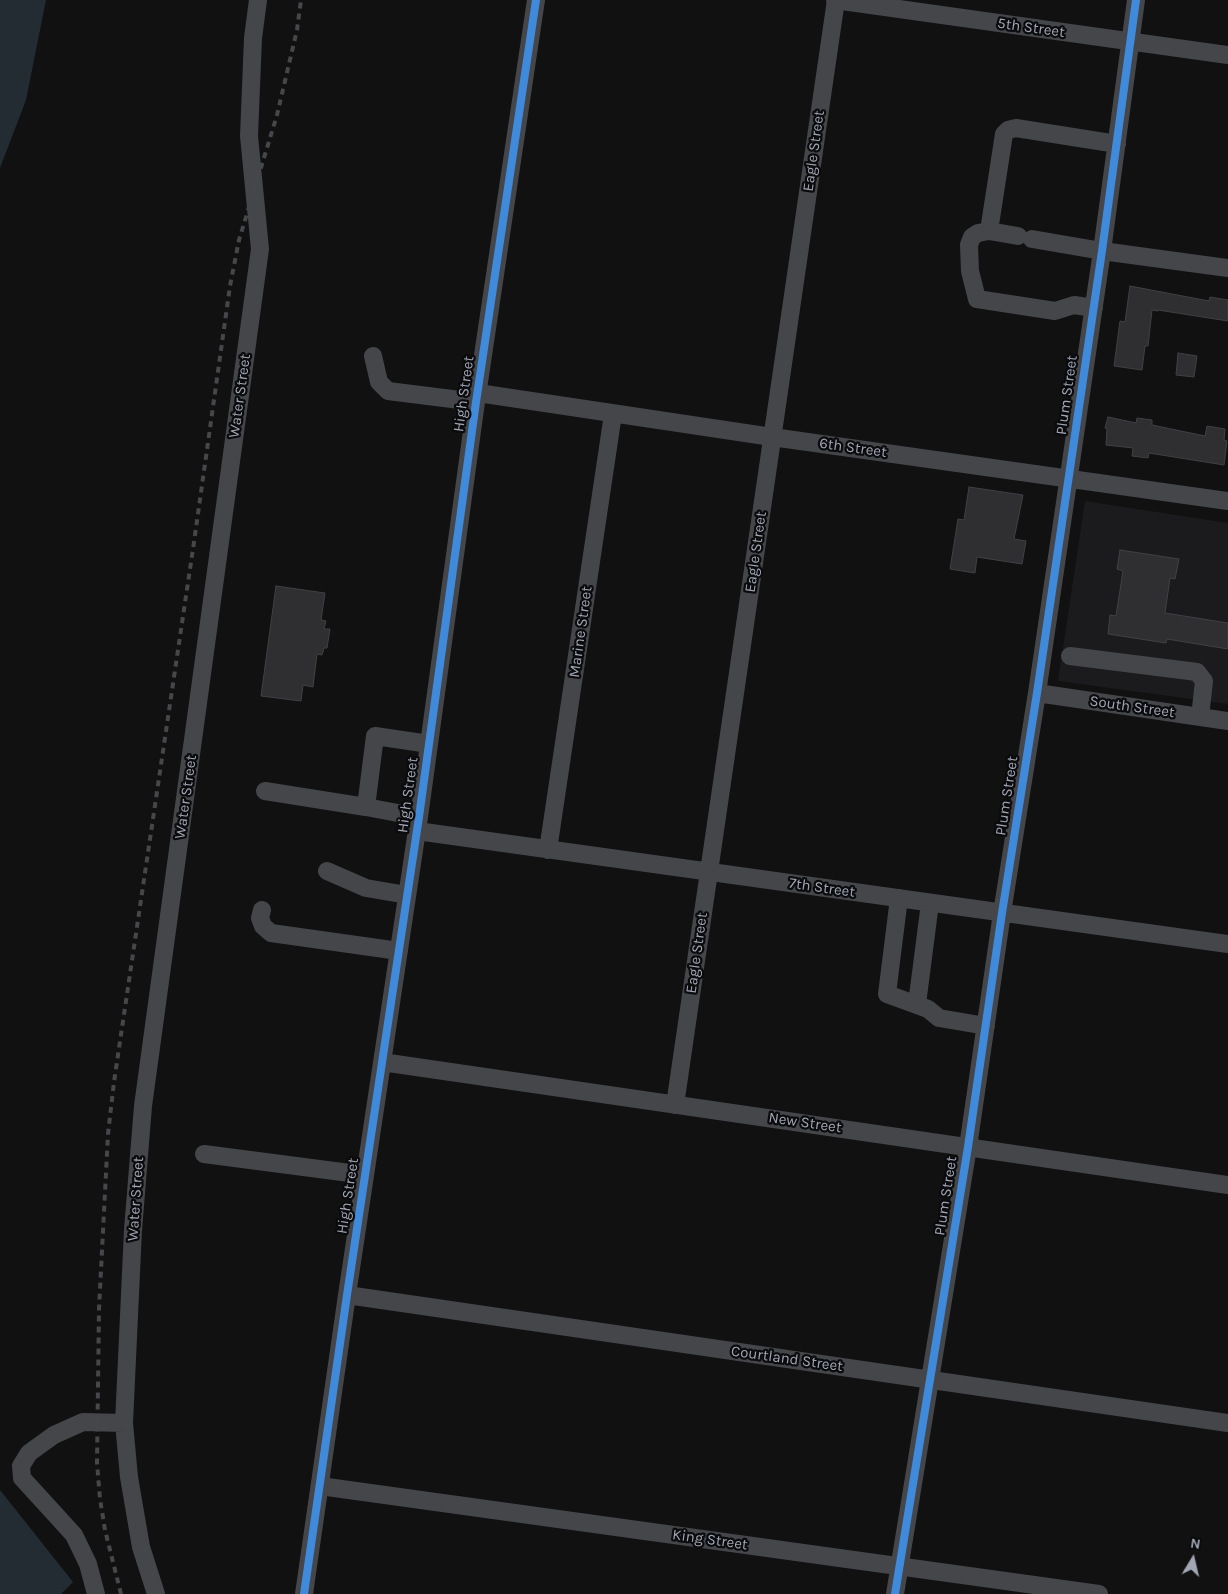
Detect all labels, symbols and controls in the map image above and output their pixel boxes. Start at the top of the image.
street label: 5th Street [996,14,1066,42]
street label: Eagle Street [799,109,829,193]
street label: Water Street [225,353,255,439]
street label: Plum Street [1052,354,1082,436]
street label: High Street [450,355,478,433]
street label: 6th Street [818,434,888,462]
street label: Eagle Street [741,510,771,594]
street label: Marine Street [566,585,596,679]
street label: South Street [1088,692,1176,722]
street label: Water Street [171,754,201,840]
street label: Plum Street [992,755,1022,837]
street label: High Street [394,756,422,834]
street label: 7th Street [788,874,856,902]
street label: Eagle Street [682,911,712,995]
street label: New Street [767,1109,843,1137]
street label: Plum Street [931,1155,961,1237]
street label: Water Street [124,1156,148,1242]
street label: High Street [333,1157,363,1235]
street label: Courtland Street [730,1342,844,1376]
street label: King Street [671,1526,749,1554]
north arrow [1168,1534,1218,1584]
text: N [1189,1535,1202,1553]

